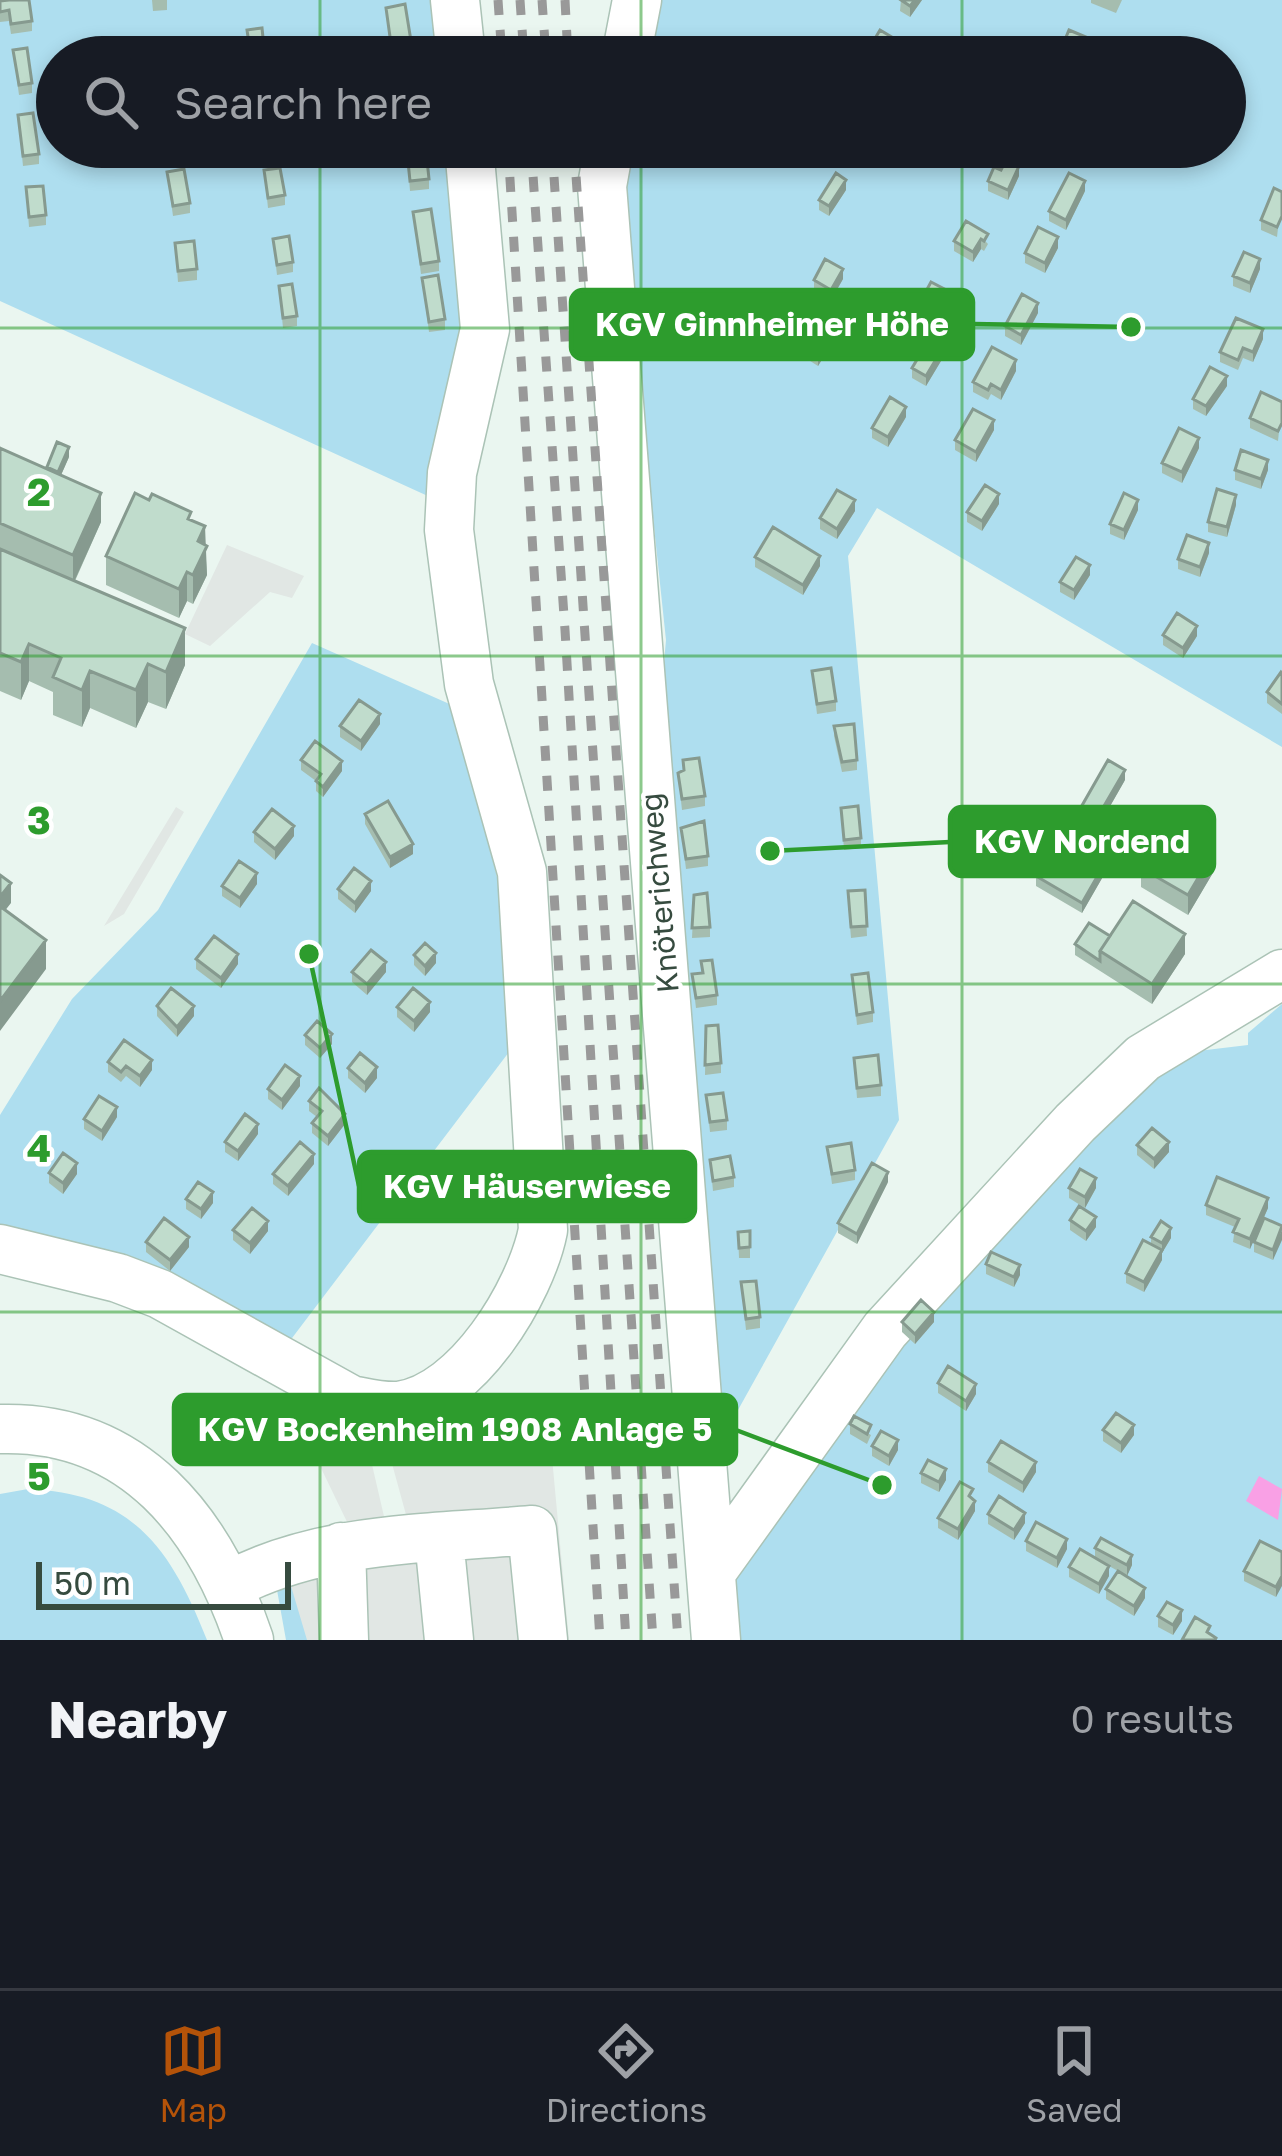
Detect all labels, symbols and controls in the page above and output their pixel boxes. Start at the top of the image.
search box [36,36,1246,168]
icon: search [78,69,144,135]
text: Search here [174,75,432,129]
callout: KGV Ginnheimer Höhe [571,290,973,359]
text: KGV Ginnheimer Höhe [595,304,949,343]
text: 2 [27,468,51,515]
street label: Knöterichweg [632,791,686,995]
text: 3 [27,796,51,843]
callout: KGV Nordend [950,807,1214,876]
text: KGV Nordend [974,821,1190,860]
text: 4 [27,1124,51,1171]
callout: KGV Häuserwiese [359,1152,695,1221]
text: KGV Häuserwiese [383,1166,671,1205]
callout: KGV Bockenheim 1908 Anlage 5 [174,1395,736,1464]
text: KGV Bockenheim 1908 Anlage 5 [198,1409,712,1448]
text: 5 [27,1452,51,1499]
scale bar [36,1556,291,1609]
text: 50 m [54,1563,131,1602]
text: Nearby [48,1688,227,1749]
text: 0 results [1070,1695,1234,1742]
tab: Map [160,2018,227,2129]
tab: Directions [546,2018,707,2129]
tab: Saved [1026,2018,1122,2129]

